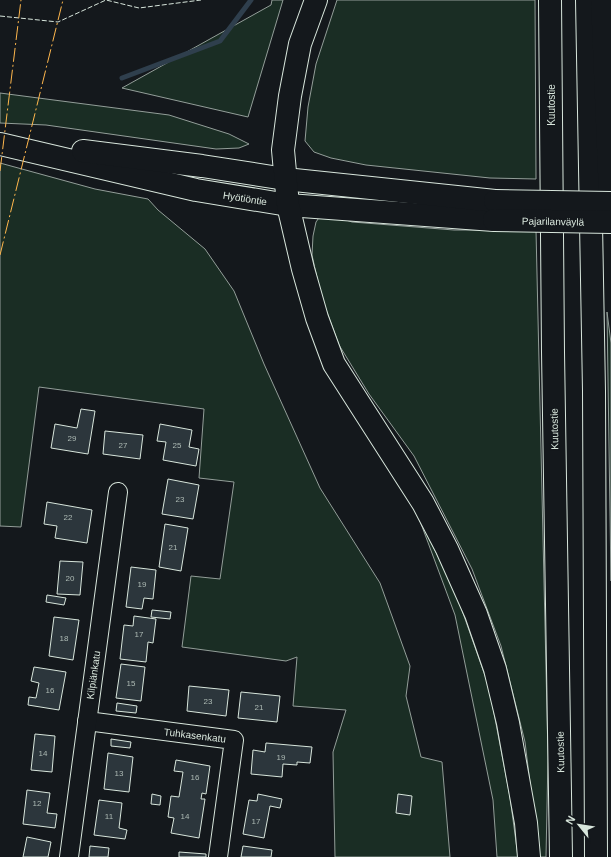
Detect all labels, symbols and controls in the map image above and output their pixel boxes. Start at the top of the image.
street label: Kuutostie [546,84,557,126]
street label: Hyötiöntie [222,190,268,207]
street label: Pajarilanväylä [522,215,585,228]
street label: Kuutostie [549,408,560,450]
house number: 29 [68,434,77,443]
house number: 27 [119,441,128,450]
house number: 25 [173,441,182,450]
house number: 23 [176,495,185,504]
house number: 22 [64,513,73,522]
house number: 21 [169,543,178,552]
house number: 20 [66,574,75,583]
house number: 19 [138,580,147,589]
house number: 17 [135,630,144,639]
house number: 18 [60,634,69,643]
street label: Kilpiänkatu [85,650,102,700]
house number: 15 [127,679,136,688]
house number: 16 [46,686,55,695]
house number: 23 [204,697,213,706]
house number: 21 [255,703,264,712]
street label: Tuhkasenkatu [163,726,227,745]
street label: Kuutostie [555,731,566,773]
house number: 14 [39,749,48,758]
house number: 19 [277,753,286,762]
house number: 13 [115,769,124,778]
house number: 16 [191,773,200,782]
house number: 12 [33,799,42,808]
north arrow [559,805,599,845]
house number: 11 [105,812,114,821]
house number: 14 [181,812,190,821]
text: N [563,814,578,826]
house number: 17 [252,817,261,826]

